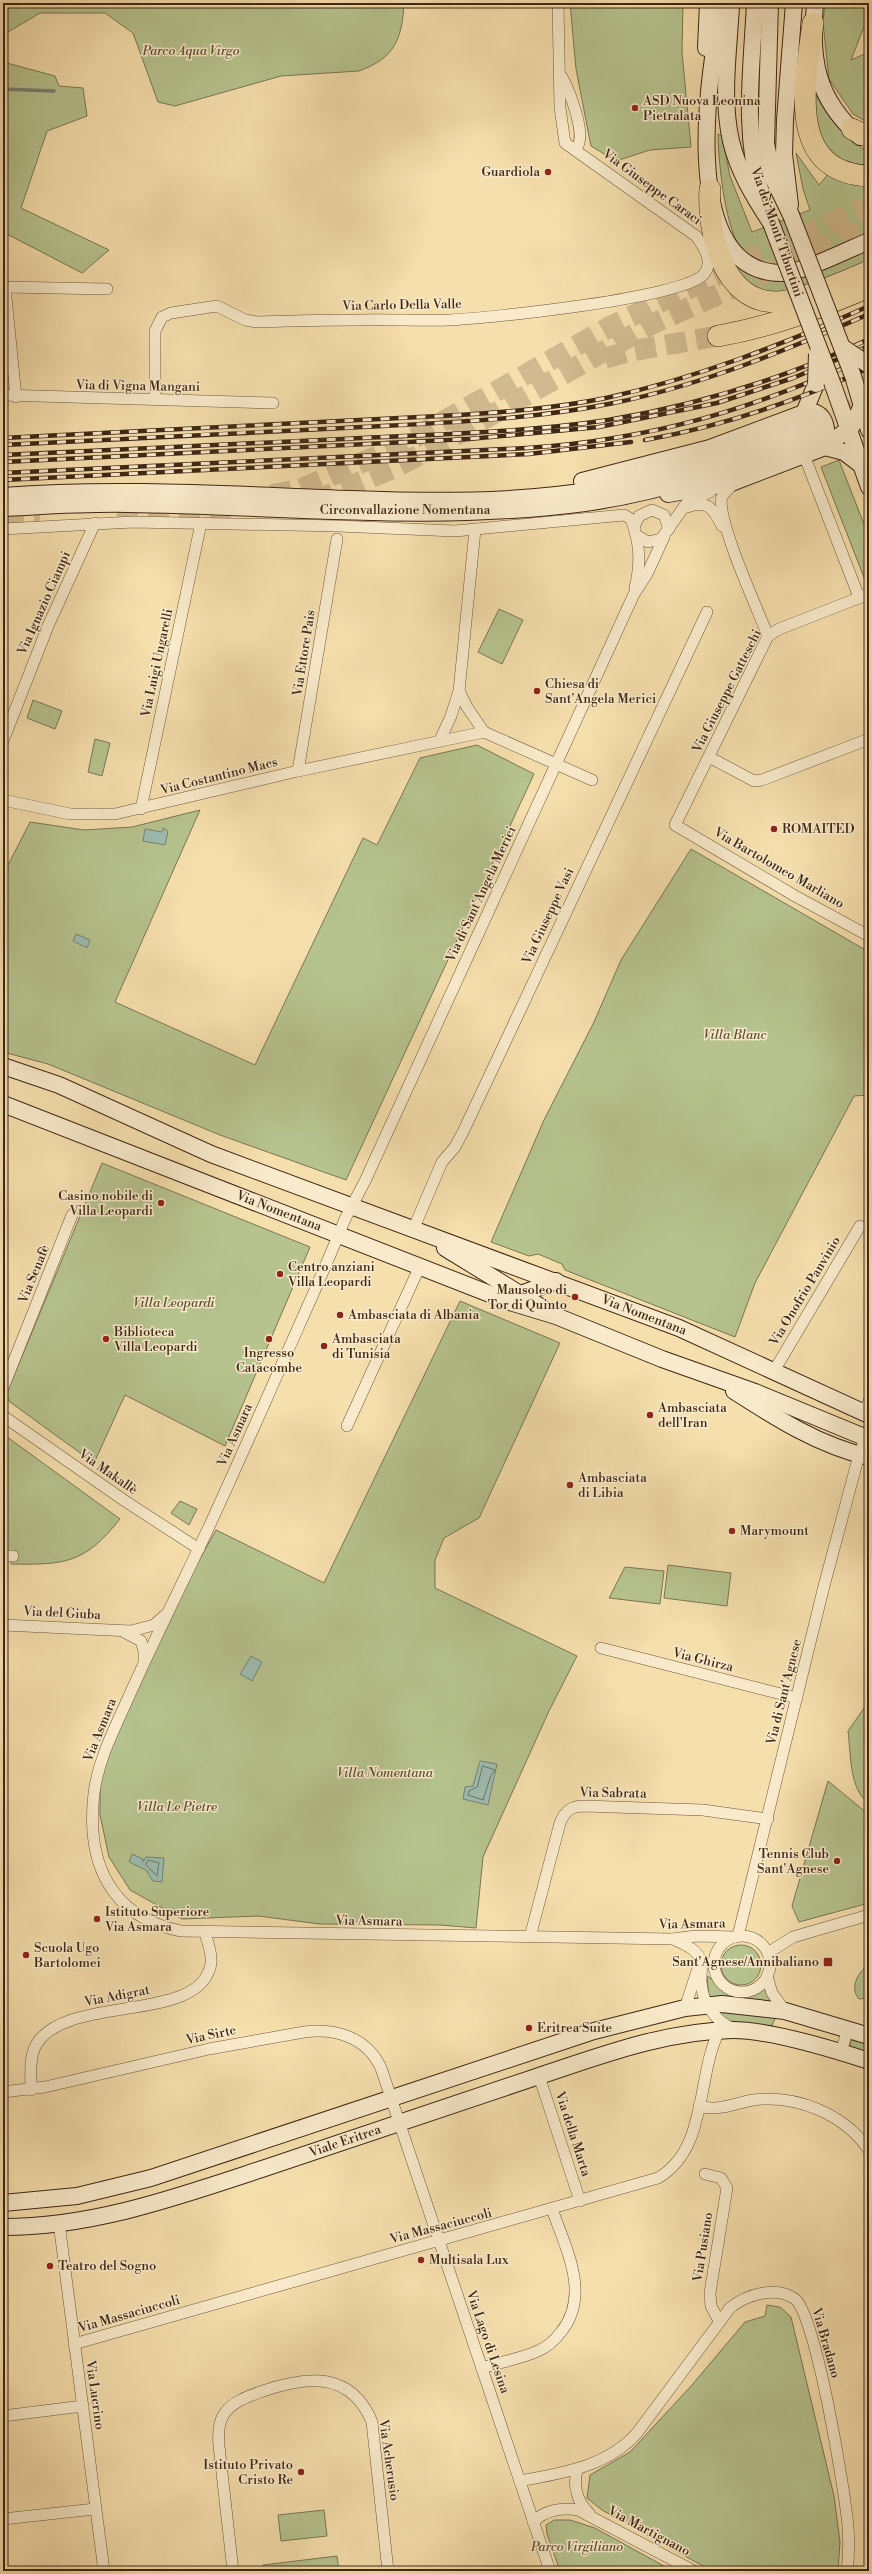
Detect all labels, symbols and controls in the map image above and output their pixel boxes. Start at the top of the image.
park label: Parco Aqua Virgo [142,43,240,59]
place label: ASD Nuova Leonina Pietralata [642,93,761,124]
marker: ASD Nuova Leonina Pietralata [630,103,640,113]
street label: Via Giuseppe Caraci [599,145,705,228]
place label: Guardiola [482,164,540,180]
street label: Via dei Monti Tiburtini [747,164,807,299]
marker: Guardiola [543,167,553,177]
street label: Via Carlo Della Valle [341,296,462,314]
street label: Via di Vigna Mangani [75,377,200,395]
street label: Circonvallazione Nomentana [320,502,491,518]
street label: Via Ignazio Ciampi [14,549,74,658]
street label: Via Luigi Ungarelli [137,607,176,720]
street label: Via Ettore Pais [289,609,319,698]
street label: Via Giuseppe Gatteschi [689,627,765,756]
place label: Chiesa di Sant'Angela Merici [545,676,656,707]
marker: Chiesa di Sant'Angela Merici [532,686,542,696]
street label: Via Costantino Maes [158,754,280,799]
place label: ROMAITED [782,821,855,837]
street label: Via di Sant'Angela Merici [442,824,519,965]
street label: Via Bartolomeo Marliano [710,824,847,912]
marker: ROMAITED [769,824,779,834]
street label: Via Giuseppe Vasi [518,865,577,968]
park label: Villa Blanc [703,1027,767,1043]
street label: Via Nomentana [233,1187,324,1235]
place label: Casino nobile di Villa Leopardi [58,1188,153,1219]
marker: Casino nobile di Villa Leopardi [156,1198,166,1208]
street label: Via Onofrio Panvinio [766,1234,844,1349]
street label: Via Senafè [15,1242,53,1306]
place label: Centro anziani Villa Leopardi [287,1259,375,1290]
marker: Centro anziani Villa Leopardi [275,1269,285,1279]
place label: Mausoleo di Tor di Quinto [488,1282,567,1313]
street label: Via Nomentana [598,1291,689,1339]
marker: Mausoleo di Tor di Quinto [570,1292,580,1302]
park label: Villa Leopardi [133,1295,216,1311]
place label: Ambasciata di Albania [347,1307,480,1323]
marker: Ambasciata di Albania [335,1310,345,1320]
place label: Biblioteca Villa Leopardi [113,1324,198,1355]
place label: Ambasciata di Tunisia [331,1331,401,1362]
marker: Biblioteca Villa Leopardi [101,1334,111,1344]
marker: Ingresso Catacombe [264,1334,274,1344]
marker: Ambasciata di Tunisia [319,1341,329,1351]
place label: Ingresso Catacombe [236,1345,302,1376]
place label: Ambasciata dell'Iran [657,1400,727,1431]
street label: Via Asmara [214,1401,256,1470]
marker: Ambasciata dell'Iran [645,1410,655,1420]
street label: Via Makallè [75,1445,141,1498]
place label: Ambasciata di Libia [577,1470,647,1501]
marker: Ambasciata di Libia [565,1480,575,1490]
place label: Marymount [740,1523,809,1539]
marker: Marymount [727,1526,737,1536]
street label: Via del Giuba [22,1603,102,1623]
street label: Via di Sant'Agnese [763,1637,805,1747]
street label: Via Ghirza [670,1644,735,1675]
street label: Via Asmara [80,1696,120,1765]
park label: Villa Nomentana [337,1765,434,1781]
street label: Via Sabrata [578,1784,647,1802]
park label: Villa Le Pietre [137,1799,217,1815]
place label: Tennis Club Sant'Agnese [757,1846,829,1877]
marker: Tennis Club Sant'Agnese [832,1856,842,1866]
place label: Istituto Superiore Via Asmara [104,1904,210,1935]
street label: Via Asmara [334,1912,403,1930]
marker: Istituto Superiore Via Asmara [92,1914,102,1924]
street label: Via Asmara [657,1915,726,1933]
place label: Scuola Ugo Bartolomei [33,1940,101,1971]
marker: Scuola Ugo Bartolomei [21,1950,31,1960]
place label: Sant'Agnese/Annibaliano [672,1954,819,1970]
marker: Sant'Agnese/Annibaliano [822,1956,834,1968]
street label: Via Adigrat [82,1982,151,2010]
place label: Eritrea Suite [537,2020,612,2036]
street label: Via Sirte [183,2022,238,2048]
marker: Eritrea Suite [524,2023,534,2033]
street label: Via della Marta [551,2089,594,2179]
street label: Viale Eritrea [306,2121,383,2161]
street label: Via Massaciuccoli [387,2205,494,2248]
street label: Via Pusiano [689,2211,716,2284]
place label: Multisala Lux [429,2252,509,2268]
marker: Multisala Lux [416,2255,426,2265]
place label: Teatro del Sogno [58,2258,156,2274]
marker: Teatro del Sogno [45,2261,55,2271]
street label: Via Lago di Lesina [463,2287,513,2396]
street label: Via Massaciuccoli [75,2292,182,2336]
street label: Via Bradano [808,2305,844,2380]
street label: Via Lucrino [82,2358,108,2431]
street label: Via Acherusio [375,2417,403,2502]
place label: Istituto Privato Cristo Re [203,2457,293,2488]
marker: Istituto Privato Cristo Re [296,2467,306,2477]
street label: Via Martignano [604,2502,693,2559]
park label: Parco Virgiliano [530,2539,623,2555]

